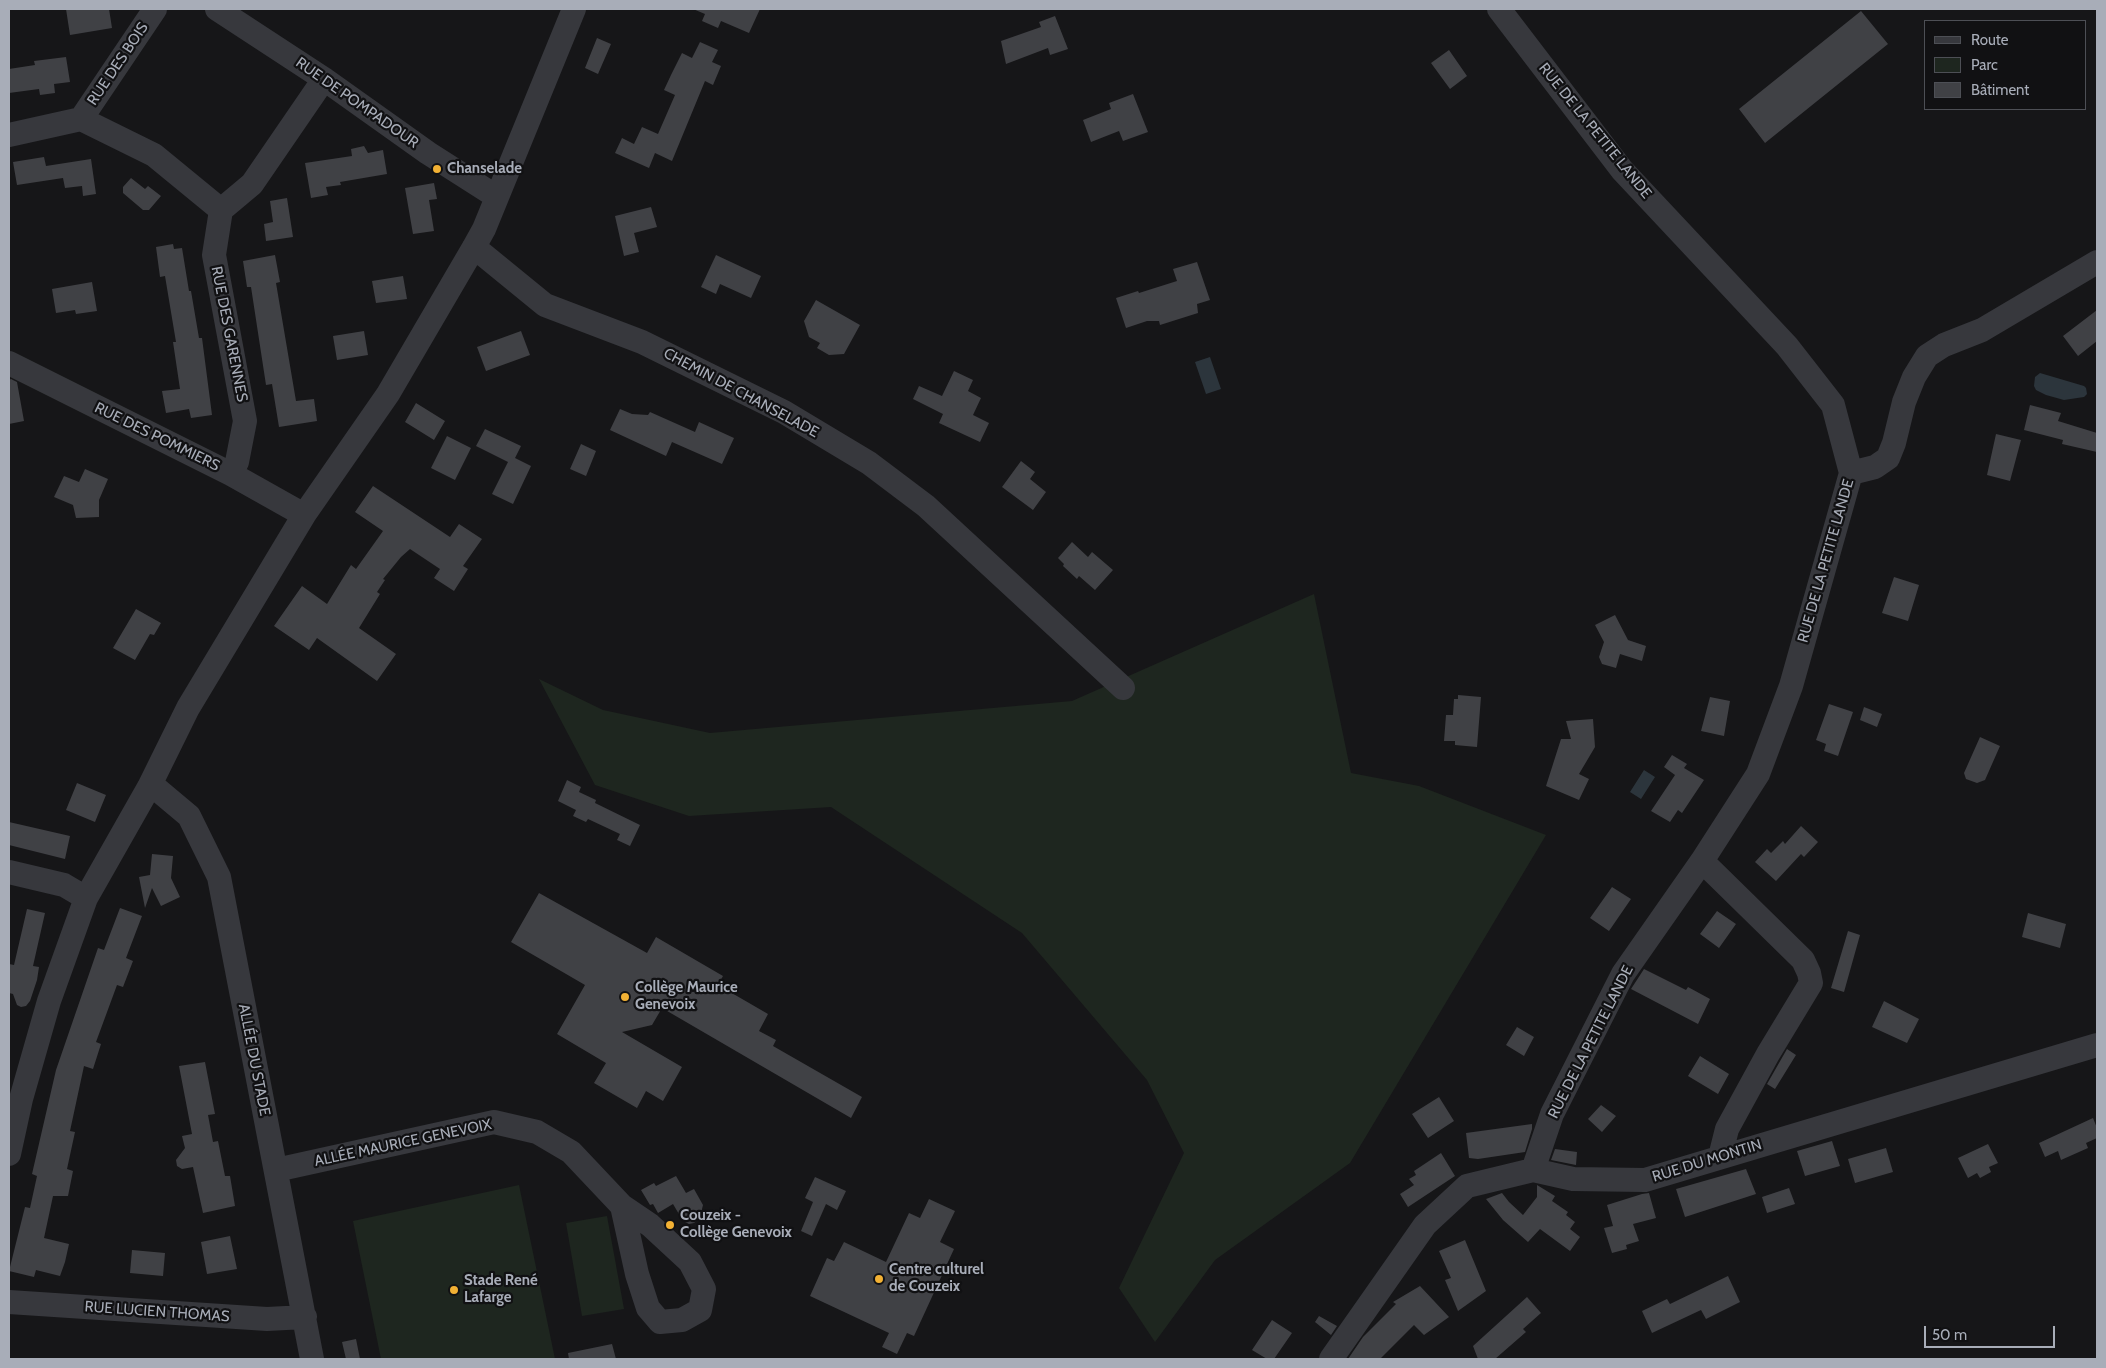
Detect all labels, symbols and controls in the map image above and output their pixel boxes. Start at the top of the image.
street label: RUE DES BOIS [84,19,152,109]
legend [1924,20,2086,110]
text: Route [1971,31,2009,49]
street label: RUE DE POMPADOUR [292,54,422,152]
text: Parc [1971,56,1998,74]
street label: RUE DE LA PETITE LANDE [1535,60,1655,202]
text: Bâtiment [1971,81,2029,99]
place label: Chanselade [447,160,522,178]
marker: Chanselade [431,163,443,175]
street label: RUE DES GARENNES [207,265,251,403]
street label: CHEMIN DE CHANSELADE [660,344,822,442]
street label: RUE DES POMMIERS [91,399,223,475]
street label: RUE DE LA PETITE LANDE [1794,477,1858,645]
street label: RUE DE LA PETITE LANDE [1545,963,1637,1121]
place label: Collège Maurice Genevoix [635,979,738,1014]
marker: Collège Maurice Genevoix [619,991,631,1003]
street label: ALLÉE DU STADE [234,1002,274,1118]
street label: ALLÉE MAURICE GENEVOIX [313,1115,493,1171]
street label: RUE DU MONTIN [1650,1136,1764,1186]
place label: Couzeix - Collège Genevoix [680,1207,792,1242]
marker: Couzeix - Collège Genevoix [664,1219,676,1231]
place label: Centre culturel de Couzeix [889,1261,984,1296]
place label: Stade René Lafarge [464,1272,538,1307]
marker: Centre culturel de Couzeix [873,1273,885,1285]
marker: Stade René Lafarge [448,1284,460,1296]
street label: RUE LUCIEN THOMAS [84,1298,230,1326]
scale bar [1926,1316,2057,1348]
text: 50 m [1932,1326,1967,1344]

